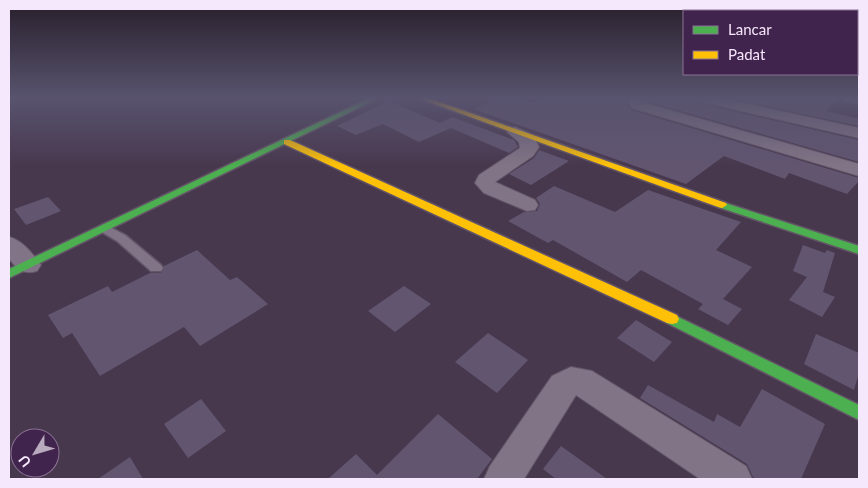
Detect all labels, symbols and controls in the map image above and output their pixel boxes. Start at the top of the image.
legend [683,10,858,75]
text: Lancar [728,20,772,38]
text: Padat [728,45,766,63]
north arrow [10,428,60,478]
text: U [14,452,34,471]

